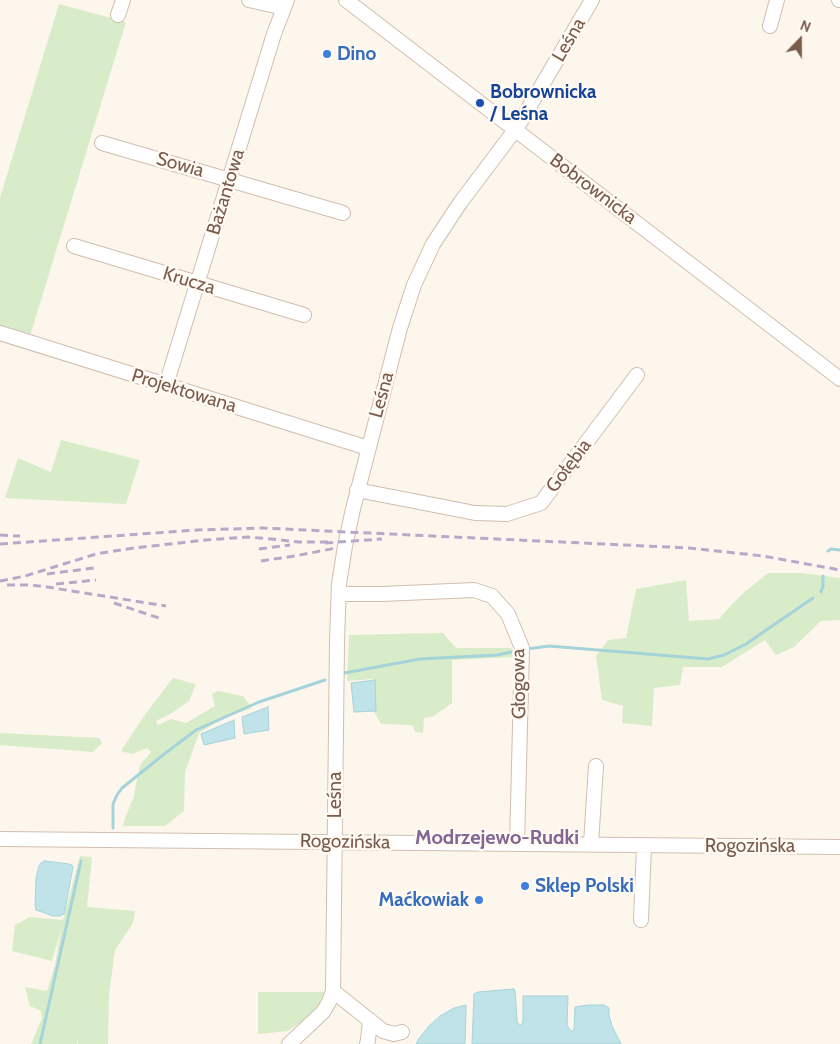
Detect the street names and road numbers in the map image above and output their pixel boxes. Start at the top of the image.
street label: Leśna [547,14,591,66]
street label: Bażantowa [202,146,250,238]
street label: Sowia [154,147,206,183]
street label: Bobrownicka [545,149,641,229]
street label: Krucza [160,262,218,300]
street label: Projektowana [129,364,239,418]
street label: Leśna [365,370,399,420]
street label: Gołębia [542,435,596,497]
street label: Głogowa [507,649,531,719]
street label: Leśna [324,772,346,818]
street label: Rogozińska [300,830,390,854]
street label: Rogozińska [705,835,795,857]

